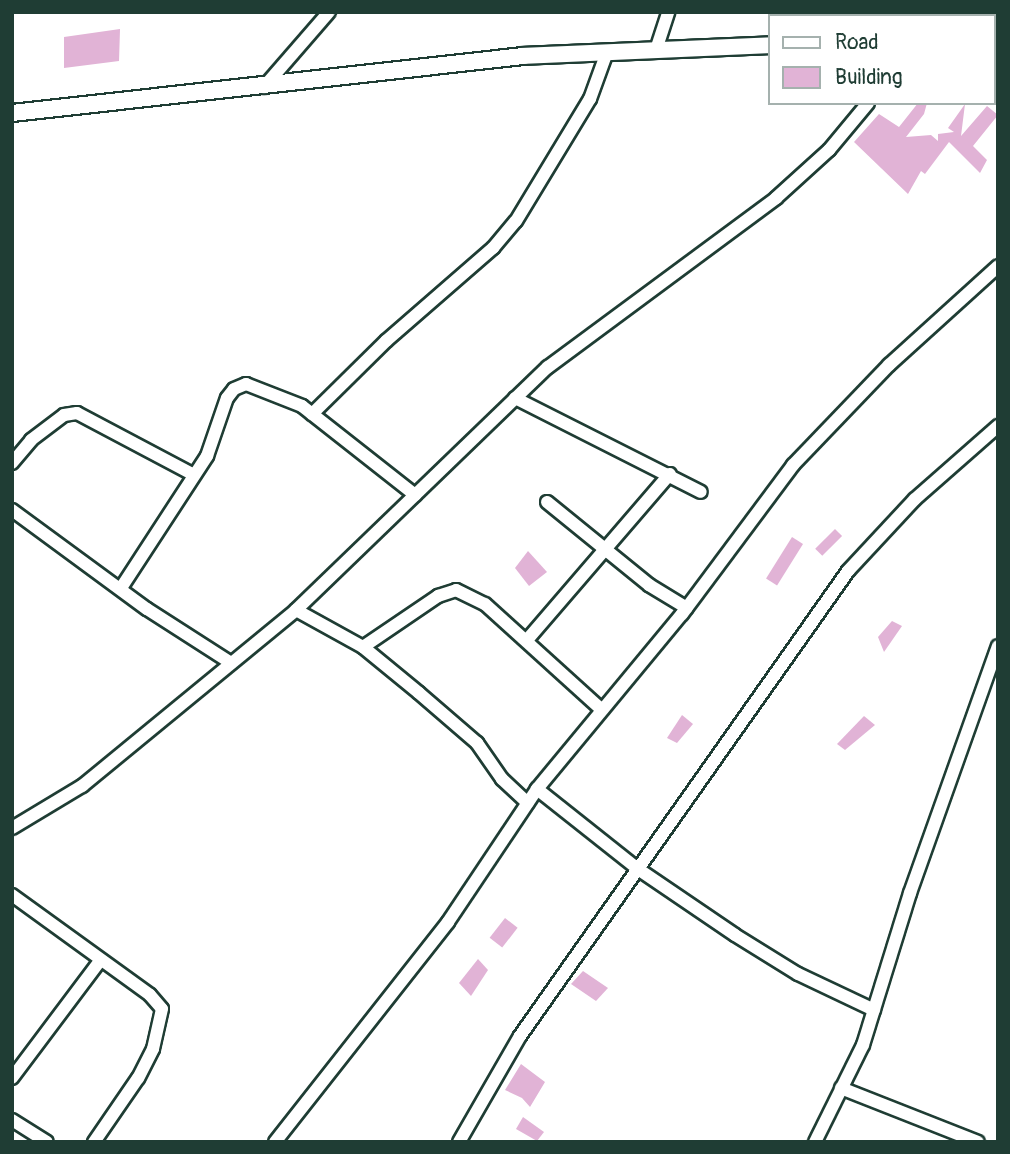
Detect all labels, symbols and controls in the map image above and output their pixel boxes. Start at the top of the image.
legend [768,14,996,105]
text: Road [835,29,879,56]
text: Building [835,64,902,91]

